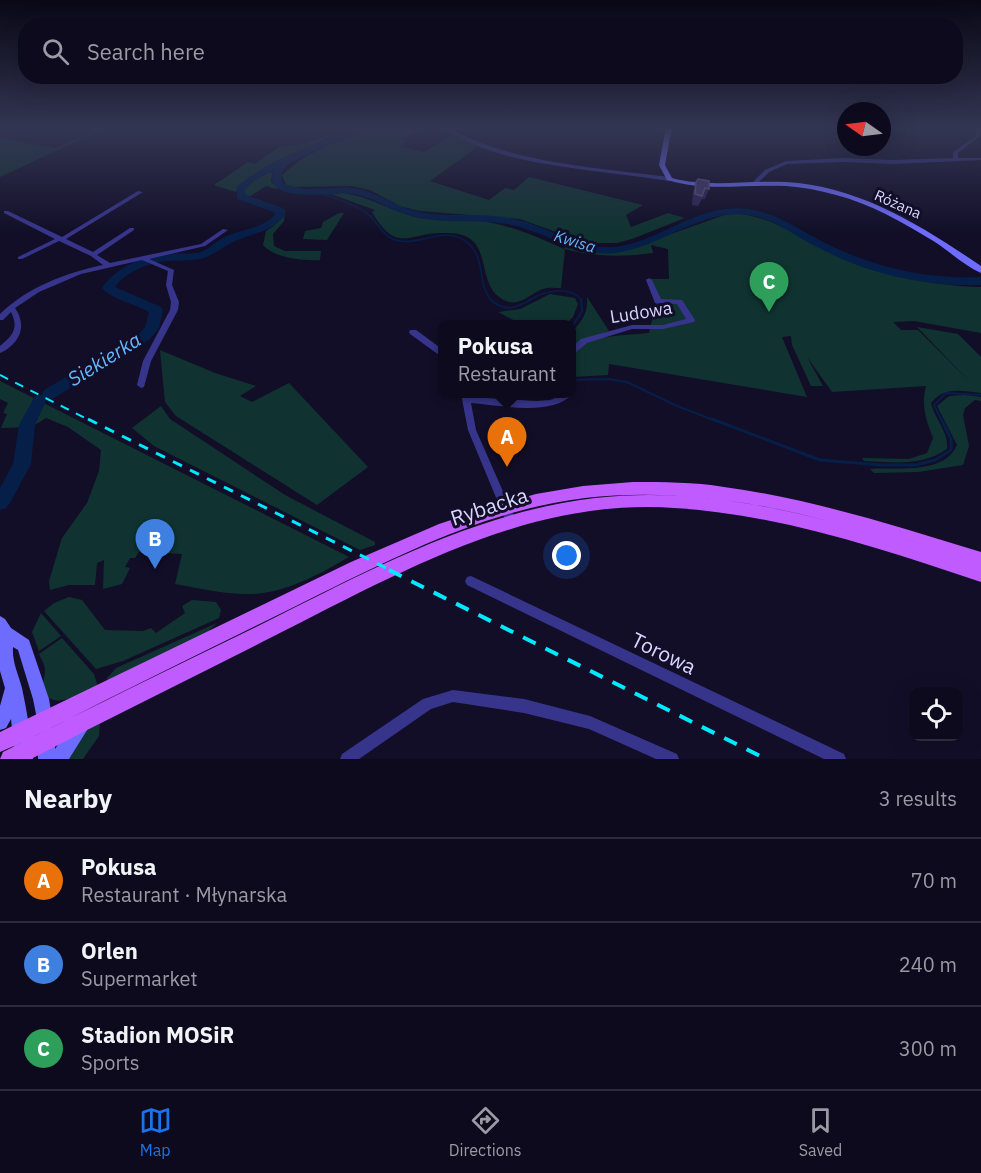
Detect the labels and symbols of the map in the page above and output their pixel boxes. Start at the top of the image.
north arrow [837,102,891,156]
street label: Różana [872,185,924,223]
water label: Kwisa [552,225,598,257]
pin: C [750,262,788,312]
street label: Ludowa [608,296,674,328]
water label: Siekierka [62,326,146,392]
pin: A [488,418,526,467]
street label: Rybacka [447,480,531,532]
pin: B [136,520,174,569]
your location [552,541,581,570]
street label: Torowa [627,625,701,681]

